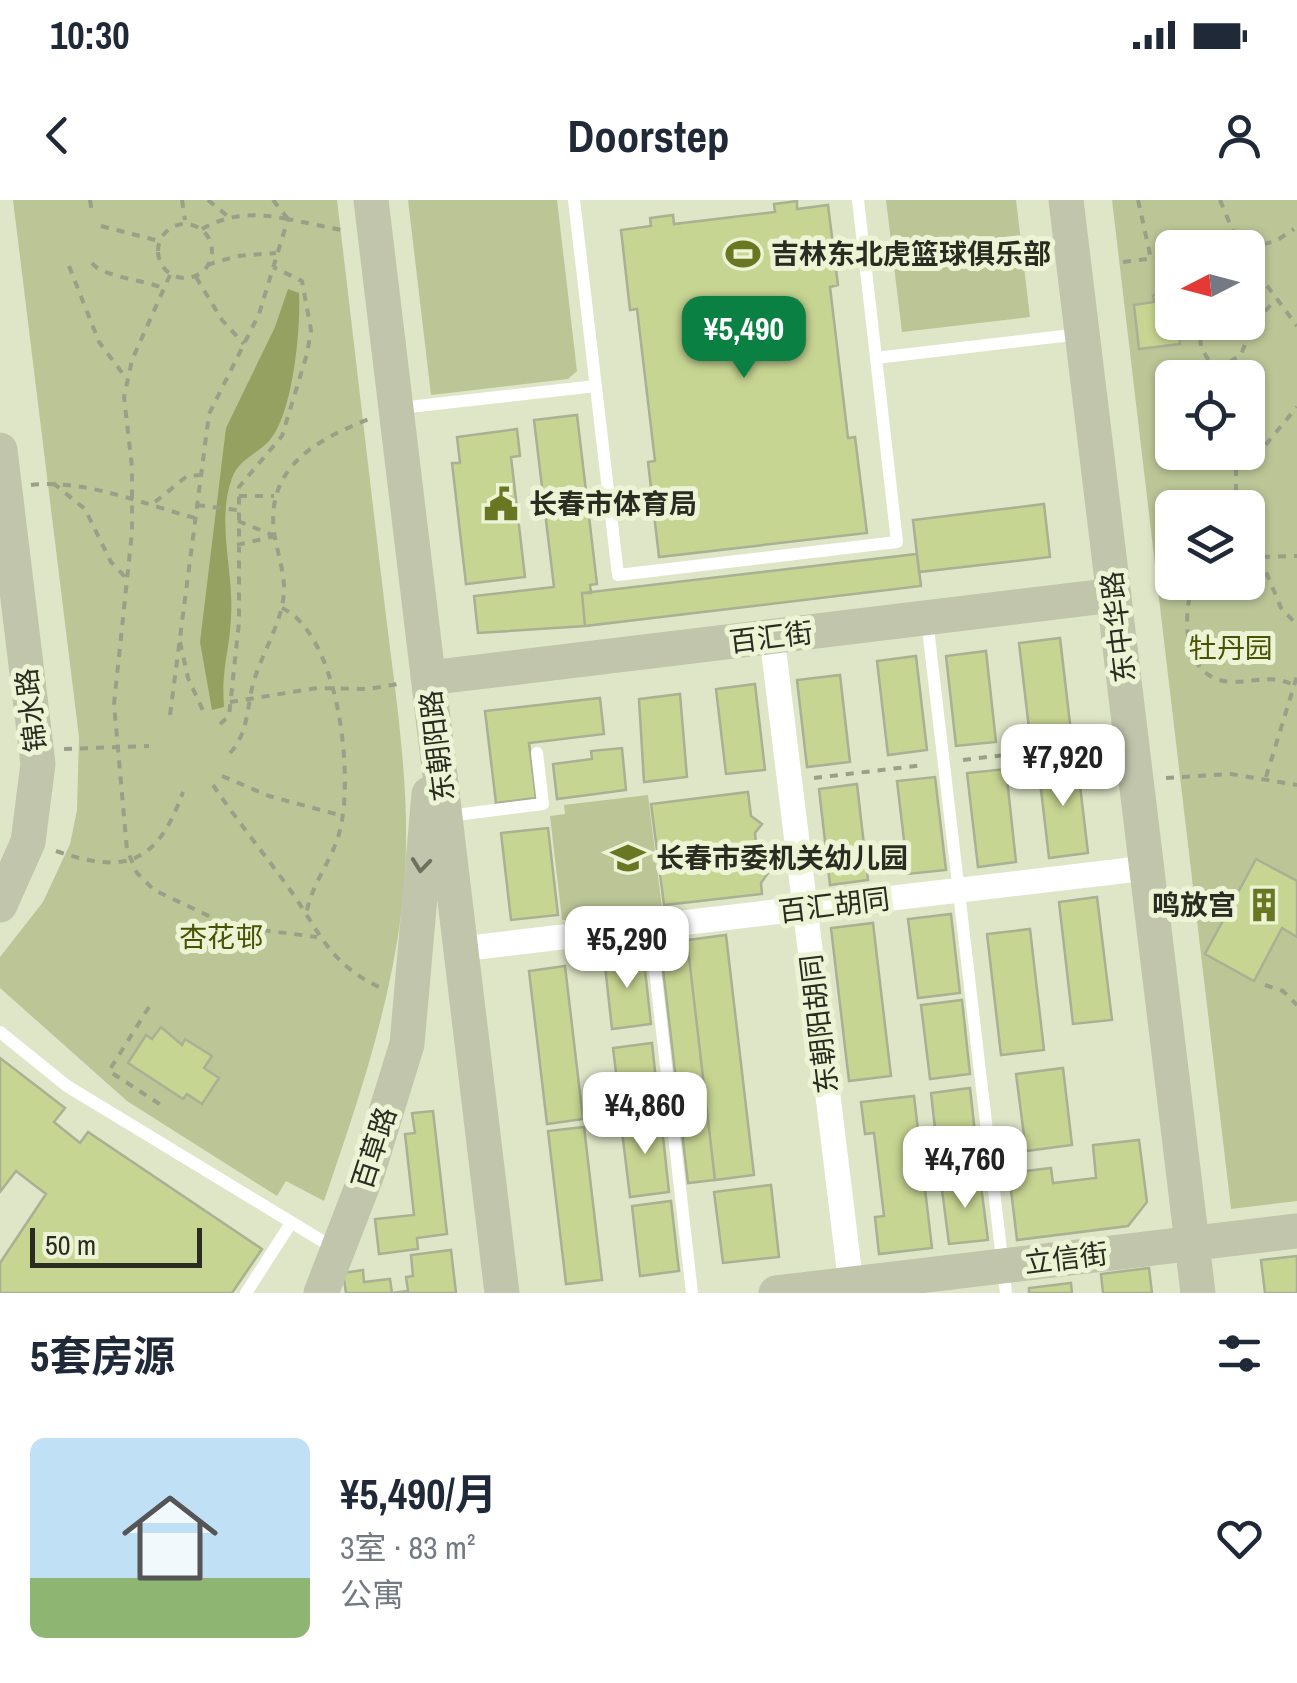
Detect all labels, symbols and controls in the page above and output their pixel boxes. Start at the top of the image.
text: 10:30 [50,10,130,61]
text: Doorstep [568,105,729,166]
icon: back [30,108,85,163]
icon: person [1212,108,1267,163]
north arrow [1155,230,1265,340]
map controls [1155,230,1265,600]
sports icon: 吉林东北虎篮球俱乐部 [724,235,762,273]
place label: 吉林东北虎篮球俱乐部 [771,235,1051,273]
pin: ¥5,490 [663,296,825,381]
text: ¥5,490 [704,307,784,350]
button: locate [1155,360,1265,470]
public building icon: 长春市体育局 [482,485,520,523]
place label: 长春市体育局 [529,485,697,523]
button: layers [1155,490,1265,600]
street label: 东中华路 [1092,569,1144,685]
street label: 百汇街 [727,613,815,661]
park label: 牡丹园 [1189,629,1273,667]
street label: 锦水路 [7,666,55,754]
street label: 东朝阳路 [411,688,463,804]
pin: ¥7,920 [982,724,1144,809]
text: ¥7,920 [1023,735,1103,778]
school or university icon: 长春市委机关幼儿园 [609,839,647,877]
place label: 长春市委机关幼儿园 [656,839,908,877]
one-way arrow [411,858,432,874]
street label: 百汇胡同 [776,879,892,931]
place label: 鸣放宫 [1152,886,1236,924]
building icon: 鸣放宫 [1245,886,1283,924]
pin: ¥5,290 [546,906,708,991]
text: ¥5,290 [587,917,667,960]
park label: 杏花邨 [179,918,263,956]
street label: 东朝阳胡同 [792,952,846,1096]
pin: ¥4,860 [564,1072,726,1157]
text: ¥4,860 [605,1083,685,1126]
street label: 百草路 [343,1102,405,1194]
pin: ¥4,760 [884,1126,1046,1211]
text: ¥4,760 [925,1137,1005,1180]
scale bar [30,1223,202,1268]
text: 50 m [45,1226,96,1264]
street label: 立信街 [1022,1234,1110,1282]
icon: filters [1212,1326,1267,1381]
text: 5套房源 [30,1328,175,1384]
text: ¥5,490/月 [340,1466,497,1522]
icon: home [110,1478,230,1598]
icon: heart [1212,1511,1267,1566]
text: 3室 · 83 m² [340,1526,476,1569]
text: 公寓 [340,1573,404,1616]

